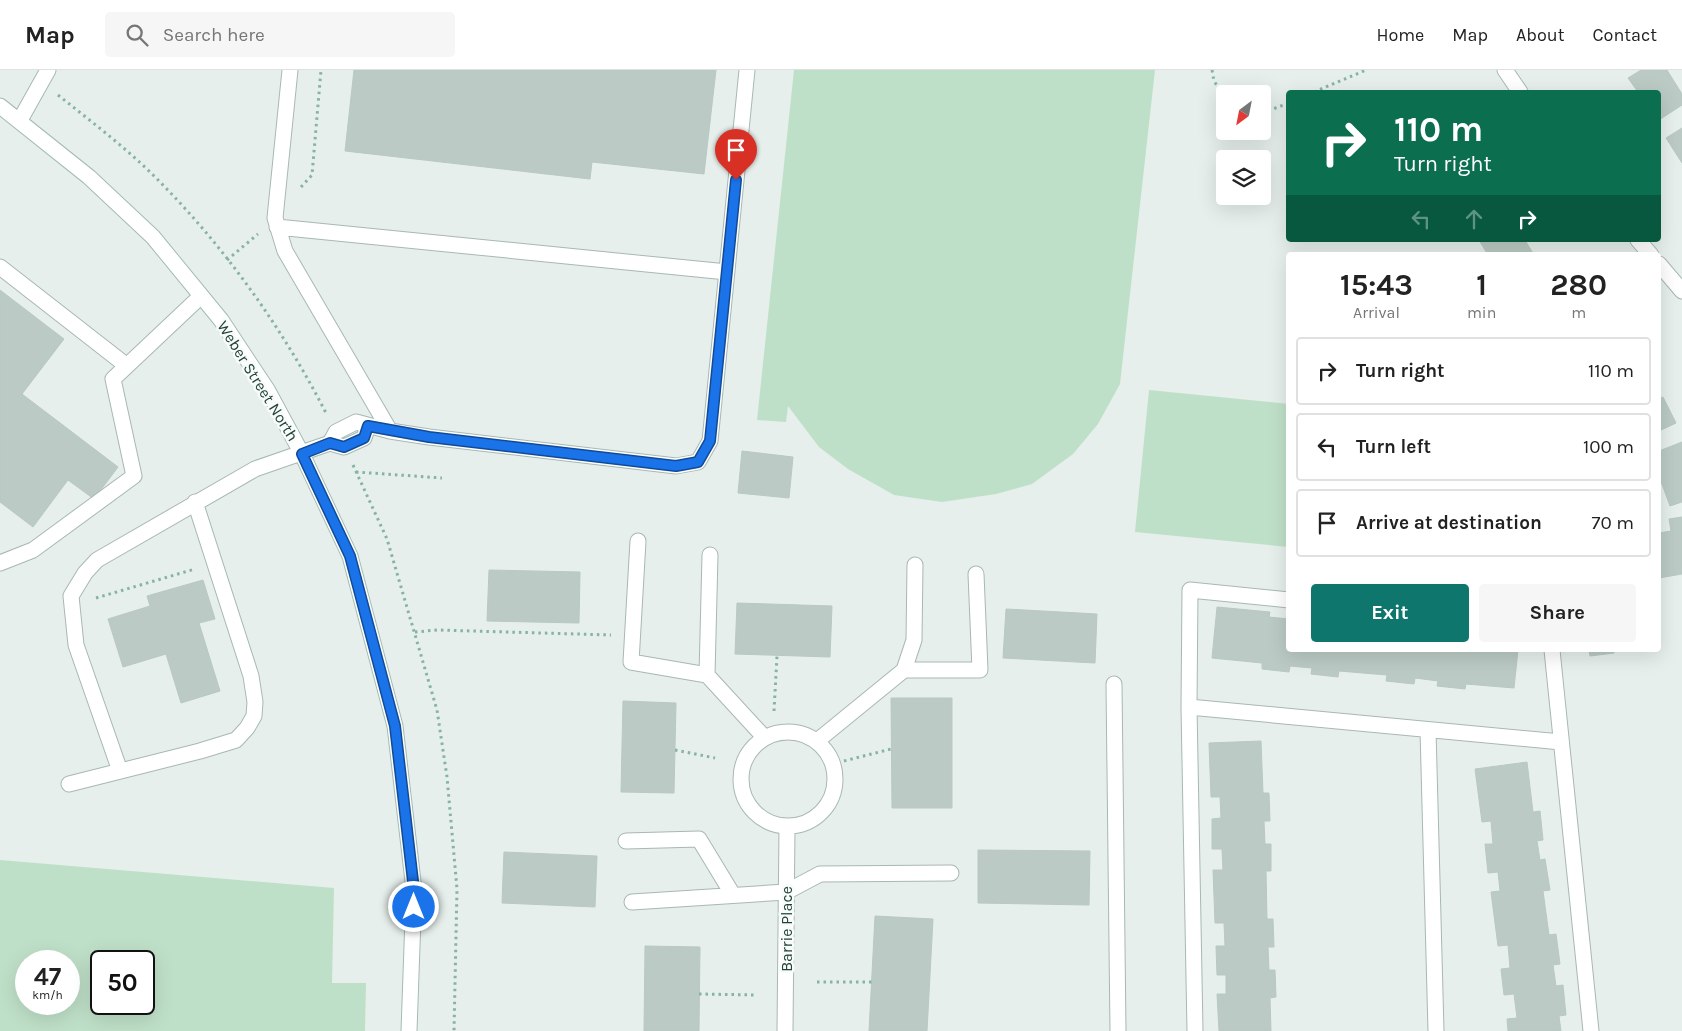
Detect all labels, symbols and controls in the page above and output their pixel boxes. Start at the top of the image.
search box [105,12,455,57]
text: Map [25,21,75,49]
icon: search [123,21,151,49]
text: Search here [163,24,265,46]
text: Home [1376,24,1424,46]
text: Map [1452,24,1488,46]
text: About [1516,24,1565,46]
text: Contact [1593,24,1657,46]
north arrow [1216,85,1271,140]
map controls [1216,85,1271,205]
text: 110 m [1394,109,1483,150]
icon: right [1311,110,1376,175]
pin [715,129,757,180]
icon: arrive [722,136,750,164]
button: layers [1216,150,1271,205]
text: Turn right [1394,151,1492,177]
icon: left [1407,205,1435,233]
icon: ahead [1460,205,1488,233]
icon: right [1513,205,1541,233]
text: 15:43 [1340,267,1413,303]
text: 1 [1476,267,1487,303]
text: 280 [1550,267,1607,303]
text: Arrival [1353,303,1400,322]
text: min [1467,303,1496,322]
text: m [1571,303,1586,322]
street label: Weber Street North [213,317,303,445]
icon: right [1313,357,1341,385]
text: Turn right [1356,360,1445,382]
text: 110 m [1588,360,1634,382]
icon: left [1313,433,1341,461]
text: Turn left [1356,436,1431,458]
text: 100 m [1583,436,1634,458]
icon: arrive [1313,509,1341,537]
text: Arrive at destination [1356,512,1542,534]
text: 70 m [1592,512,1634,534]
button: Exit [1311,584,1469,642]
button: Share [1479,584,1636,642]
position arrow [387,880,439,932]
street label: Barrie Place [777,886,796,972]
speed limit sign: 50 [90,950,155,1015]
text: 47 [34,962,61,991]
text: km/h [32,988,63,1002]

